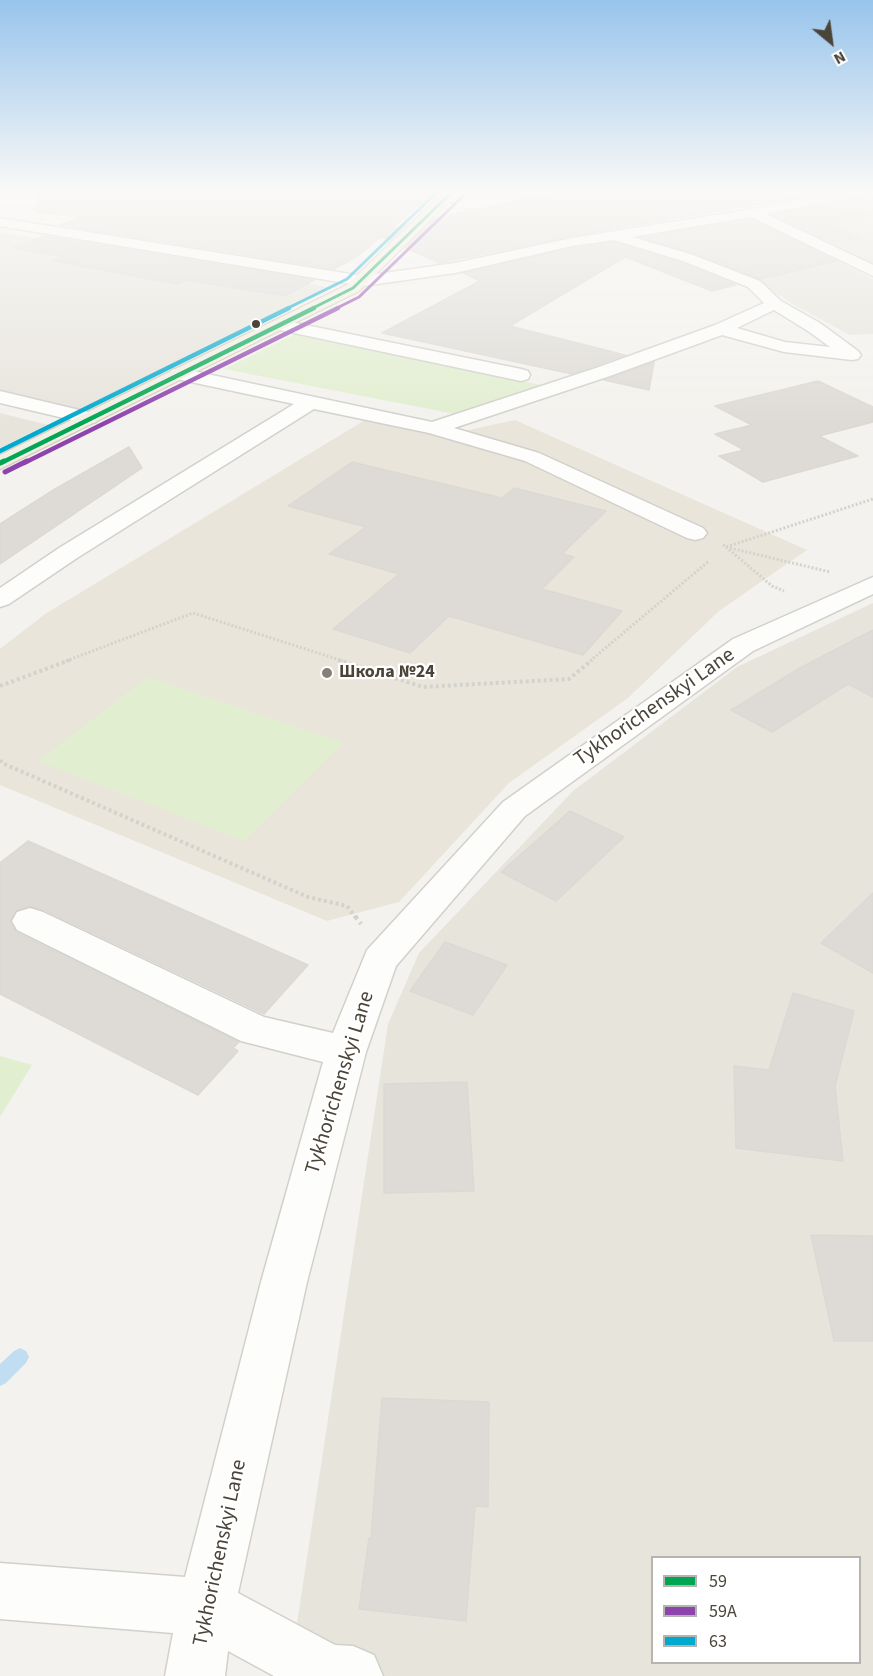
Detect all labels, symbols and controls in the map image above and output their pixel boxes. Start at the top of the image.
north arrow [801,12,861,72]
text: N [830,46,850,70]
unlabelled marker [250,318,262,330]
street label: Tykhorichenskyi Lane [570,643,740,773]
place label: Школа №24 [339,662,435,684]
marker: Школа №24 [320,666,334,680]
street label: Tykhorichenskyi Lane [301,988,381,1178]
street label: Tykhorichenskyi Lane [189,1457,253,1649]
legend [651,1556,861,1664]
text: 59 [709,1569,727,1594]
text: 59А [709,1599,737,1624]
text: 63 [709,1629,727,1654]

